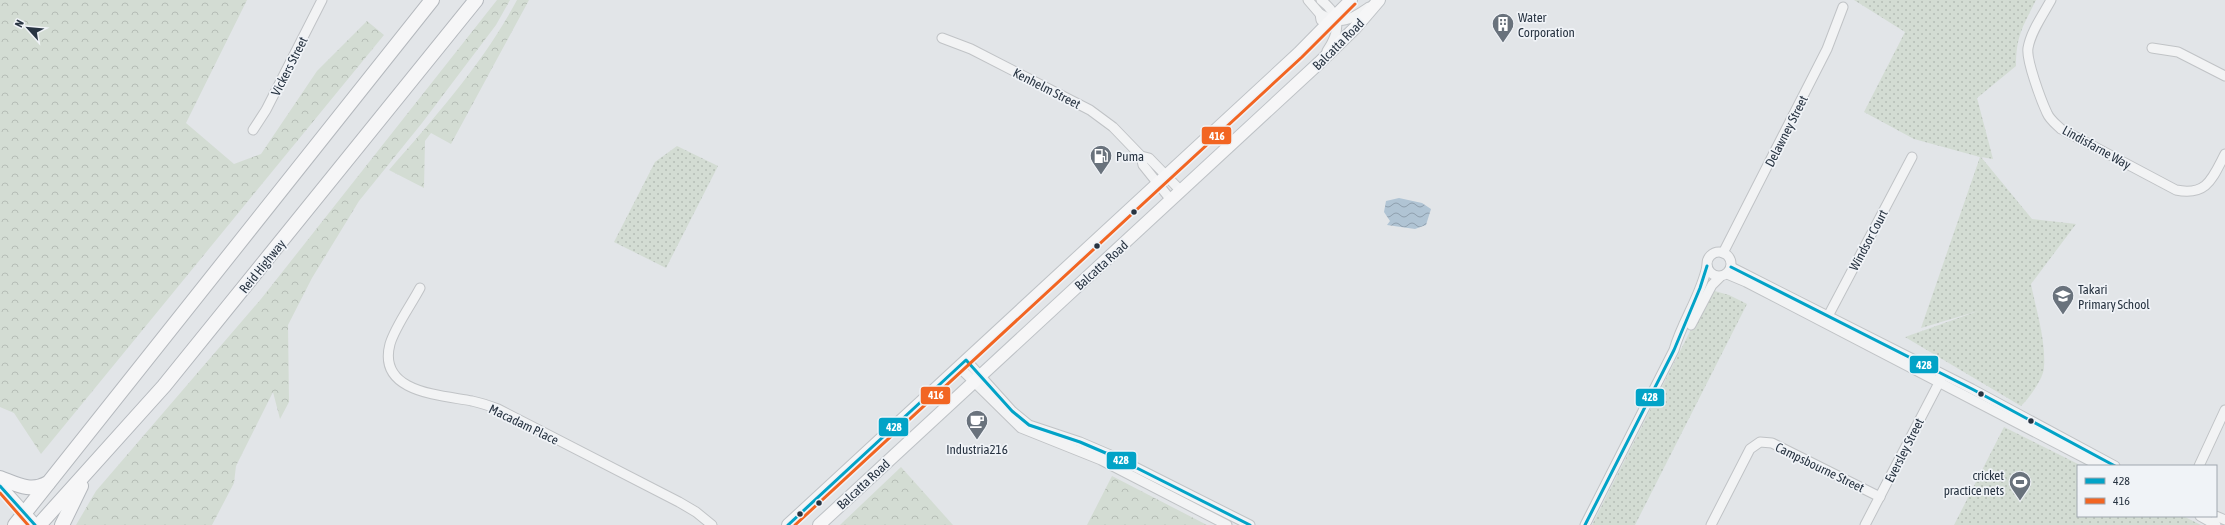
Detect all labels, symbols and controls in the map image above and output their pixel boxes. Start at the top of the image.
north arrow [8,8,48,48]
place label: Water Corporation [1518,10,1575,40]
building icon: Water Corporation [1490,11,1516,44]
street label: Balcatta Road [1310,16,1367,73]
text: N [12,18,26,29]
street label: Vickers Street [268,34,311,98]
street label: Kenhelm Street [1011,65,1083,112]
street label: Delawney Street [1762,93,1811,169]
street label: Lindisfarne Way [2060,122,2134,173]
line badge: 416 [1201,126,1232,145]
text: 416 [1208,130,1225,142]
fuel station icon: Puma [1088,143,1114,176]
place label: Puma [1116,149,1144,164]
unlabelled marker [1129,207,1139,217]
street label: Windsor Court [1846,207,1891,273]
street label: Reid Highway [236,236,289,296]
street label: Balcatta Road [1072,238,1131,293]
unlabelled marker [1092,241,1102,251]
place label: Takari Primary School [2078,282,2150,312]
school or university icon: Takari Primary School [2050,283,2076,316]
line badge: 428 [1909,355,1939,374]
text: 428 [1915,359,1932,371]
line badge: 416 [920,386,951,405]
line badge: 428 [1635,388,1665,407]
text: 416 [927,389,944,401]
unlabelled marker [1976,389,1986,399]
text: 428 [1641,391,1658,403]
street label: Macadam Place [487,401,561,448]
cafe icon: Industria216 [964,408,990,441]
street label: Eversley Street [1882,415,1927,485]
unlabelled marker [2026,416,2036,426]
line badge: 428 [878,417,909,437]
text: 428 [885,421,902,433]
street label: Campsbourne Street [1773,439,1867,496]
place label: Industria216 [946,442,1008,457]
line badge: 428 [1106,451,1137,470]
text: 428 [1112,454,1129,466]
street label: Balcatta Road [834,456,893,513]
legend [2077,465,2217,517]
place label: cricket practice nets [1944,468,2004,498]
sports icon: cricket practice nets [2007,469,2033,502]
text: 428 [2113,474,2130,488]
text: 416 [2113,494,2130,508]
unlabelled marker [814,498,824,508]
unlabelled marker [795,509,805,519]

